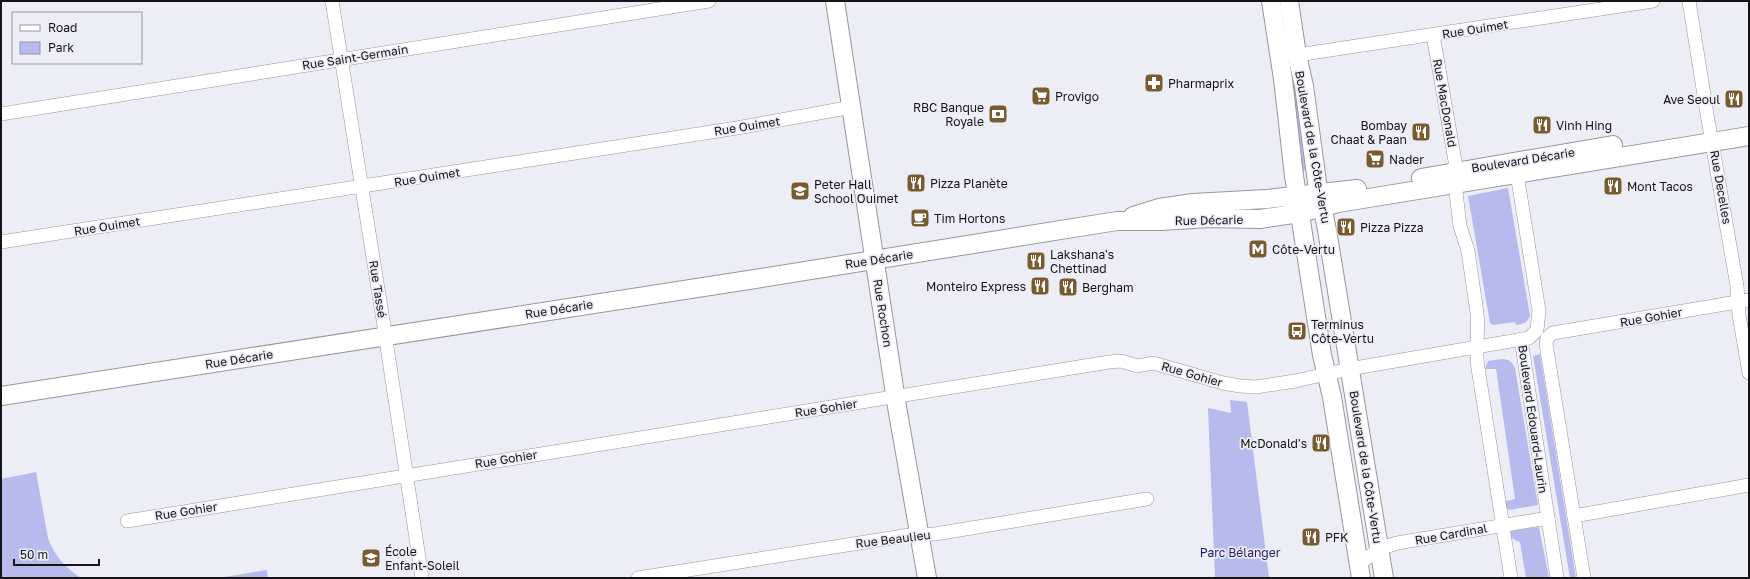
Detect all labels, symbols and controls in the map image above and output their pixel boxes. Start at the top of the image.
legend [12,12,142,64]
street label: Rue Ouimet [1441,16,1509,42]
text: Road [48,20,77,35]
text: Park [48,40,74,55]
street label: Rue Saint-Germain [301,41,409,73]
street label: Rue MacDonald [1430,58,1460,148]
street label: Boulevard de la Côte-Vertu [1292,69,1334,225]
pharmacy icon: Pharmaprix [1143,72,1165,94]
place label: Pharmaprix [1168,76,1234,91]
supermarket icon: Provigo [1030,85,1052,107]
restaurant icon: Ave Seoul [1723,88,1745,110]
place label: Provigo [1055,89,1099,104]
place label: Ave Seoul [1663,92,1720,107]
place label: RBC Banque Royale [913,100,984,129]
bank icon: RBC Banque Royale [987,103,1009,125]
street label: Rue Ouimet [713,113,781,139]
restaurant icon: Vinh Hing [1531,114,1553,136]
place label: Bombay Chaat & Paan [1330,118,1407,147]
place label: Vinh Hing [1556,118,1612,133]
restaurant icon: Bombay Chaat & Paan [1410,121,1432,143]
street label: Boulevard Décarie [1470,144,1576,176]
supermarket icon: Nader [1364,148,1386,170]
street label: Rue Decelles [1707,149,1735,225]
place label: Nader [1389,152,1424,167]
street label: Rue Ouimet [393,164,461,190]
restaurant icon: Pizza Planète [905,172,927,194]
restaurant icon: Mont Tacos [1602,175,1624,197]
place label: Pizza Planète [930,176,1008,191]
place label: Peter Hall School Ouimet [814,177,899,206]
place label: Mont Tacos [1627,179,1693,194]
school or university icon: Peter Hall School Ouimet [789,180,811,202]
cafe icon: Tim Hortons [909,207,931,229]
place label: Tim Hortons [934,211,1005,226]
street label: Rue Décarie [1175,212,1243,228]
street label: Rue Ouimet [73,213,141,239]
restaurant icon: Pizza Pizza [1335,216,1357,238]
place label: Pizza Pizza [1360,220,1423,235]
metro station icon: Côte-Vertu [1247,238,1269,260]
place label: Côte-Vertu [1272,242,1335,257]
street label: Rue Décarie [844,246,914,272]
place label: Lakshana's Chettinad [1050,247,1114,276]
restaurant icon: Lakshana's Chettinad [1025,250,1047,272]
street label: Rue Tassé [366,259,390,319]
restaurant icon: Monteiro Express [1029,275,1051,297]
restaurant icon: Bergham [1057,276,1079,298]
street label: Rue Rochon [870,278,896,348]
place label: Monteiro Express [926,279,1026,294]
place label: Bergham [1082,280,1134,295]
street label: Rue Décarie [524,296,594,322]
street label: Rue Gohier [1619,304,1684,330]
place label: Terminus Côte-Vertu [1311,317,1374,346]
bus stop icon: Terminus Côte-Vertu [1286,320,1308,342]
street label: Boulevard Edouard-Laurin [1515,344,1551,494]
street label: Rue Décarie [204,346,274,372]
street label: Rue Gohier [1160,358,1225,390]
street label: Boulevard de la Côte-Vertu [1346,389,1386,545]
street label: Rue Gohier [794,396,859,420]
restaurant icon: McDonald's [1310,432,1332,454]
place label: McDonald's [1240,436,1307,451]
street label: Rue Gohier [474,447,539,471]
street label: Rue Gohier [154,499,219,523]
street label: Rue Cardinal [1414,520,1489,548]
restaurant icon: PFK [1300,526,1322,548]
street label: Rue Beaulieu [855,527,931,551]
place label: PFK [1325,530,1348,545]
scale bar [14,541,99,567]
place label: École Enfant-Soleil [385,544,460,573]
park label: Parc Bélanger [1200,545,1281,560]
text: 50 m [20,547,48,562]
school or university icon: École Enfant-Soleil [360,547,382,569]

